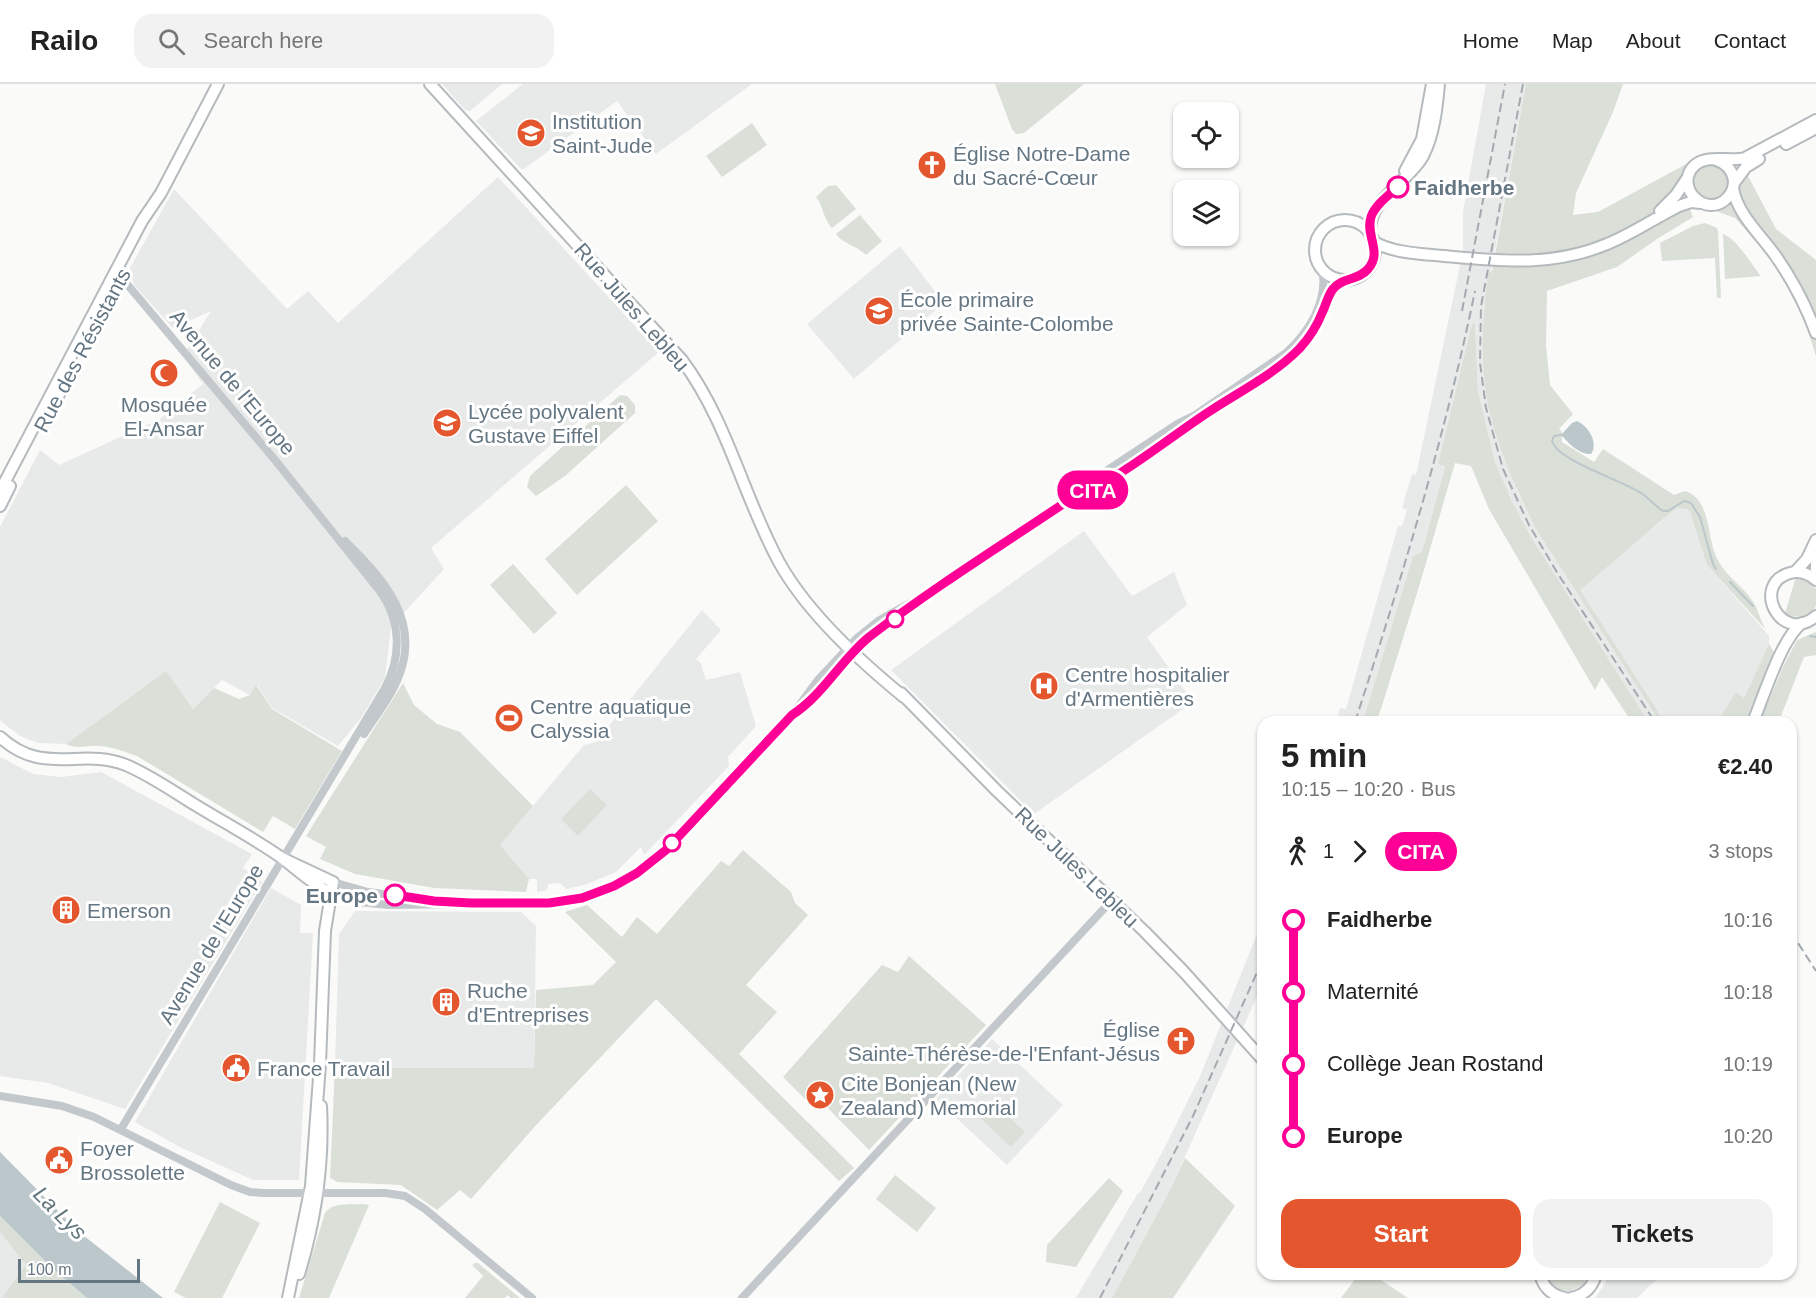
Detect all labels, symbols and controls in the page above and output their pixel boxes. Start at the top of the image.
search box [134,14,554,68]
text: Railo [30,25,98,56]
icon: search [155,25,188,58]
text: Search here [203,28,323,53]
text: Home [1463,29,1519,52]
text: Map [1552,29,1593,52]
text: About [1626,29,1681,52]
text: Contact [1714,29,1786,52]
map controls [1173,102,1239,246]
button: locate [1173,102,1239,168]
place label: Institution Saint-Jude [552,110,652,157]
school or university icon: Institution Saint-Jude [515,117,547,149]
place label: Église Notre-Dame du Sacré-Cœur [953,142,1130,189]
church icon: Église Notre-Dame du Sacré-Cœur [916,149,948,181]
marker: Faidherbe [1387,176,1409,198]
place label: Faidherbe [1414,176,1514,199]
button: layers [1173,180,1239,246]
street label: Rue Jules Lebleu [570,238,694,376]
street label: Rue des Résistants [29,264,135,436]
place label: École primaire privée Sainte-Colombe [900,288,1114,335]
school or university icon: École primaire privée Sainte-Colombe [863,295,895,327]
street label: Avenue de l'Europe [166,305,300,459]
mosque icon: Mosquée El-Ansar [148,357,180,389]
place label: Mosquée El-Ansar [121,393,207,440]
place label: Lycée polyvalent Gustave Eiffel [468,400,624,447]
school or university icon: Lycée polyvalent Gustave Eiffel [431,407,463,439]
line badge: CITA [1051,470,1135,510]
text: CITA [1069,479,1117,502]
unlabelled marker [886,610,904,628]
place label: Centre hospitalier d'Armentières [1065,663,1230,710]
hospital icon: Centre hospitalier d'Armentières [1028,670,1060,702]
place label: Centre aquatique Calyssia [530,695,691,742]
sports icon: Centre aquatique Calyssia [493,702,525,734]
text: 5 min [1281,737,1367,774]
text: €2.40 [1718,754,1773,779]
text: 10:15 – 10:20 · Bus [1281,778,1456,800]
street label: Rue Jules Lebleu [1011,802,1143,932]
unlabelled marker [663,834,681,852]
icon: walk [1281,835,1314,868]
icon: forward [1343,835,1376,868]
text: 1 [1323,840,1334,862]
text: CITA [1397,840,1445,863]
text: 3 stops [1709,840,1773,862]
street label: Avenue de l'Europe [154,860,268,1028]
place label: Europe [306,884,378,907]
marker: Europe [384,884,406,906]
building icon: Emerson [50,894,82,926]
place label: Emerson [87,899,171,922]
text: Faidherbe [1327,907,1432,932]
text: 10:16 [1723,909,1773,931]
place label: Ruche d'Entreprises [467,979,589,1026]
text: Maternité [1327,979,1419,1004]
text: 10:18 [1723,981,1773,1003]
building icon: Ruche d'Entreprises [430,986,462,1018]
place label: Église Sainte-Thérèse-de-l'Enfant-Jésus [848,1018,1160,1065]
church icon: Église Sainte-Thérèse-de-l'Enfant-Jésus [1165,1025,1197,1057]
text: Collège Jean Rostand [1327,1051,1543,1076]
public building icon: France Travail [220,1052,252,1084]
text: 10:19 [1723,1053,1773,1075]
place label: France Travail [257,1057,390,1080]
place label: Cite Bonjean (New Zealand) Memorial [841,1072,1017,1119]
place icon: Cite Bonjean (New Zealand) Memorial [804,1079,836,1111]
text: Europe [1327,1123,1403,1148]
text: 10:20 [1723,1125,1773,1147]
place label: Foyer Brossolette [80,1137,185,1184]
public building icon: Foyer Brossolette [43,1144,75,1176]
water label: La Lys [28,1181,92,1245]
button: Start [1281,1199,1521,1268]
button: Tickets [1533,1199,1773,1268]
scale bar [18,1256,140,1284]
text: 100 m [27,1261,71,1278]

